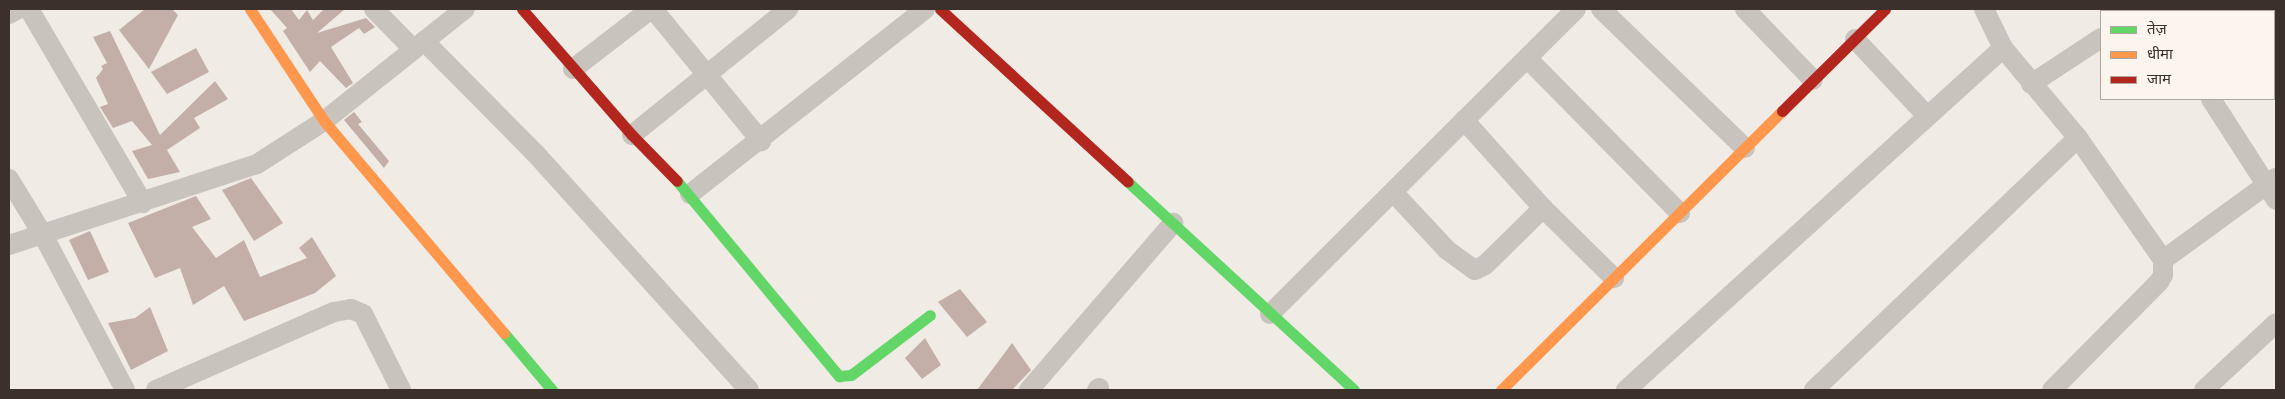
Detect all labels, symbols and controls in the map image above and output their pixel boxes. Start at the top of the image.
legend [2100,10,2275,100]
text: तेज़ [2147,20,2167,38]
text: धीमा [2147,45,2173,63]
text: जाम [2147,70,2171,88]

